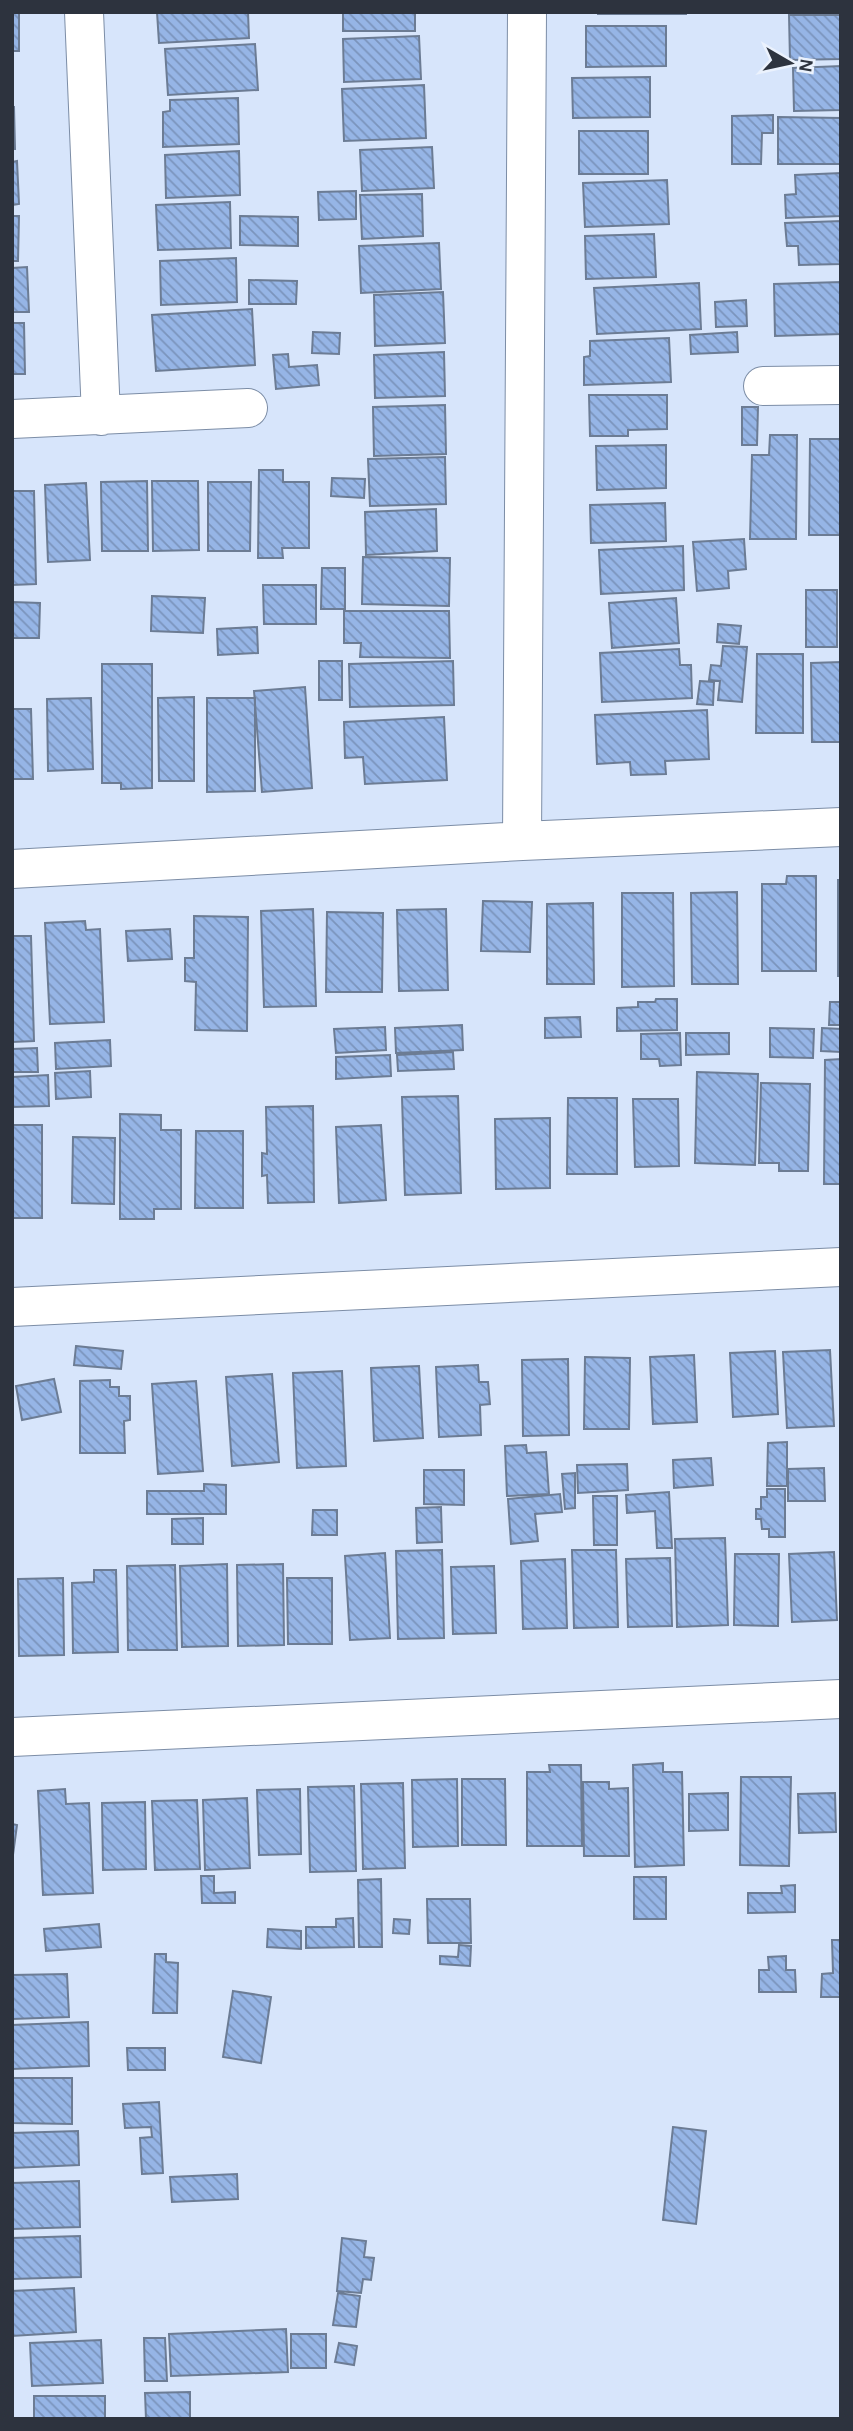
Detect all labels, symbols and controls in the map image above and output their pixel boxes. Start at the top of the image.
north arrow [755,28,825,98]
text: N [795,57,816,73]

